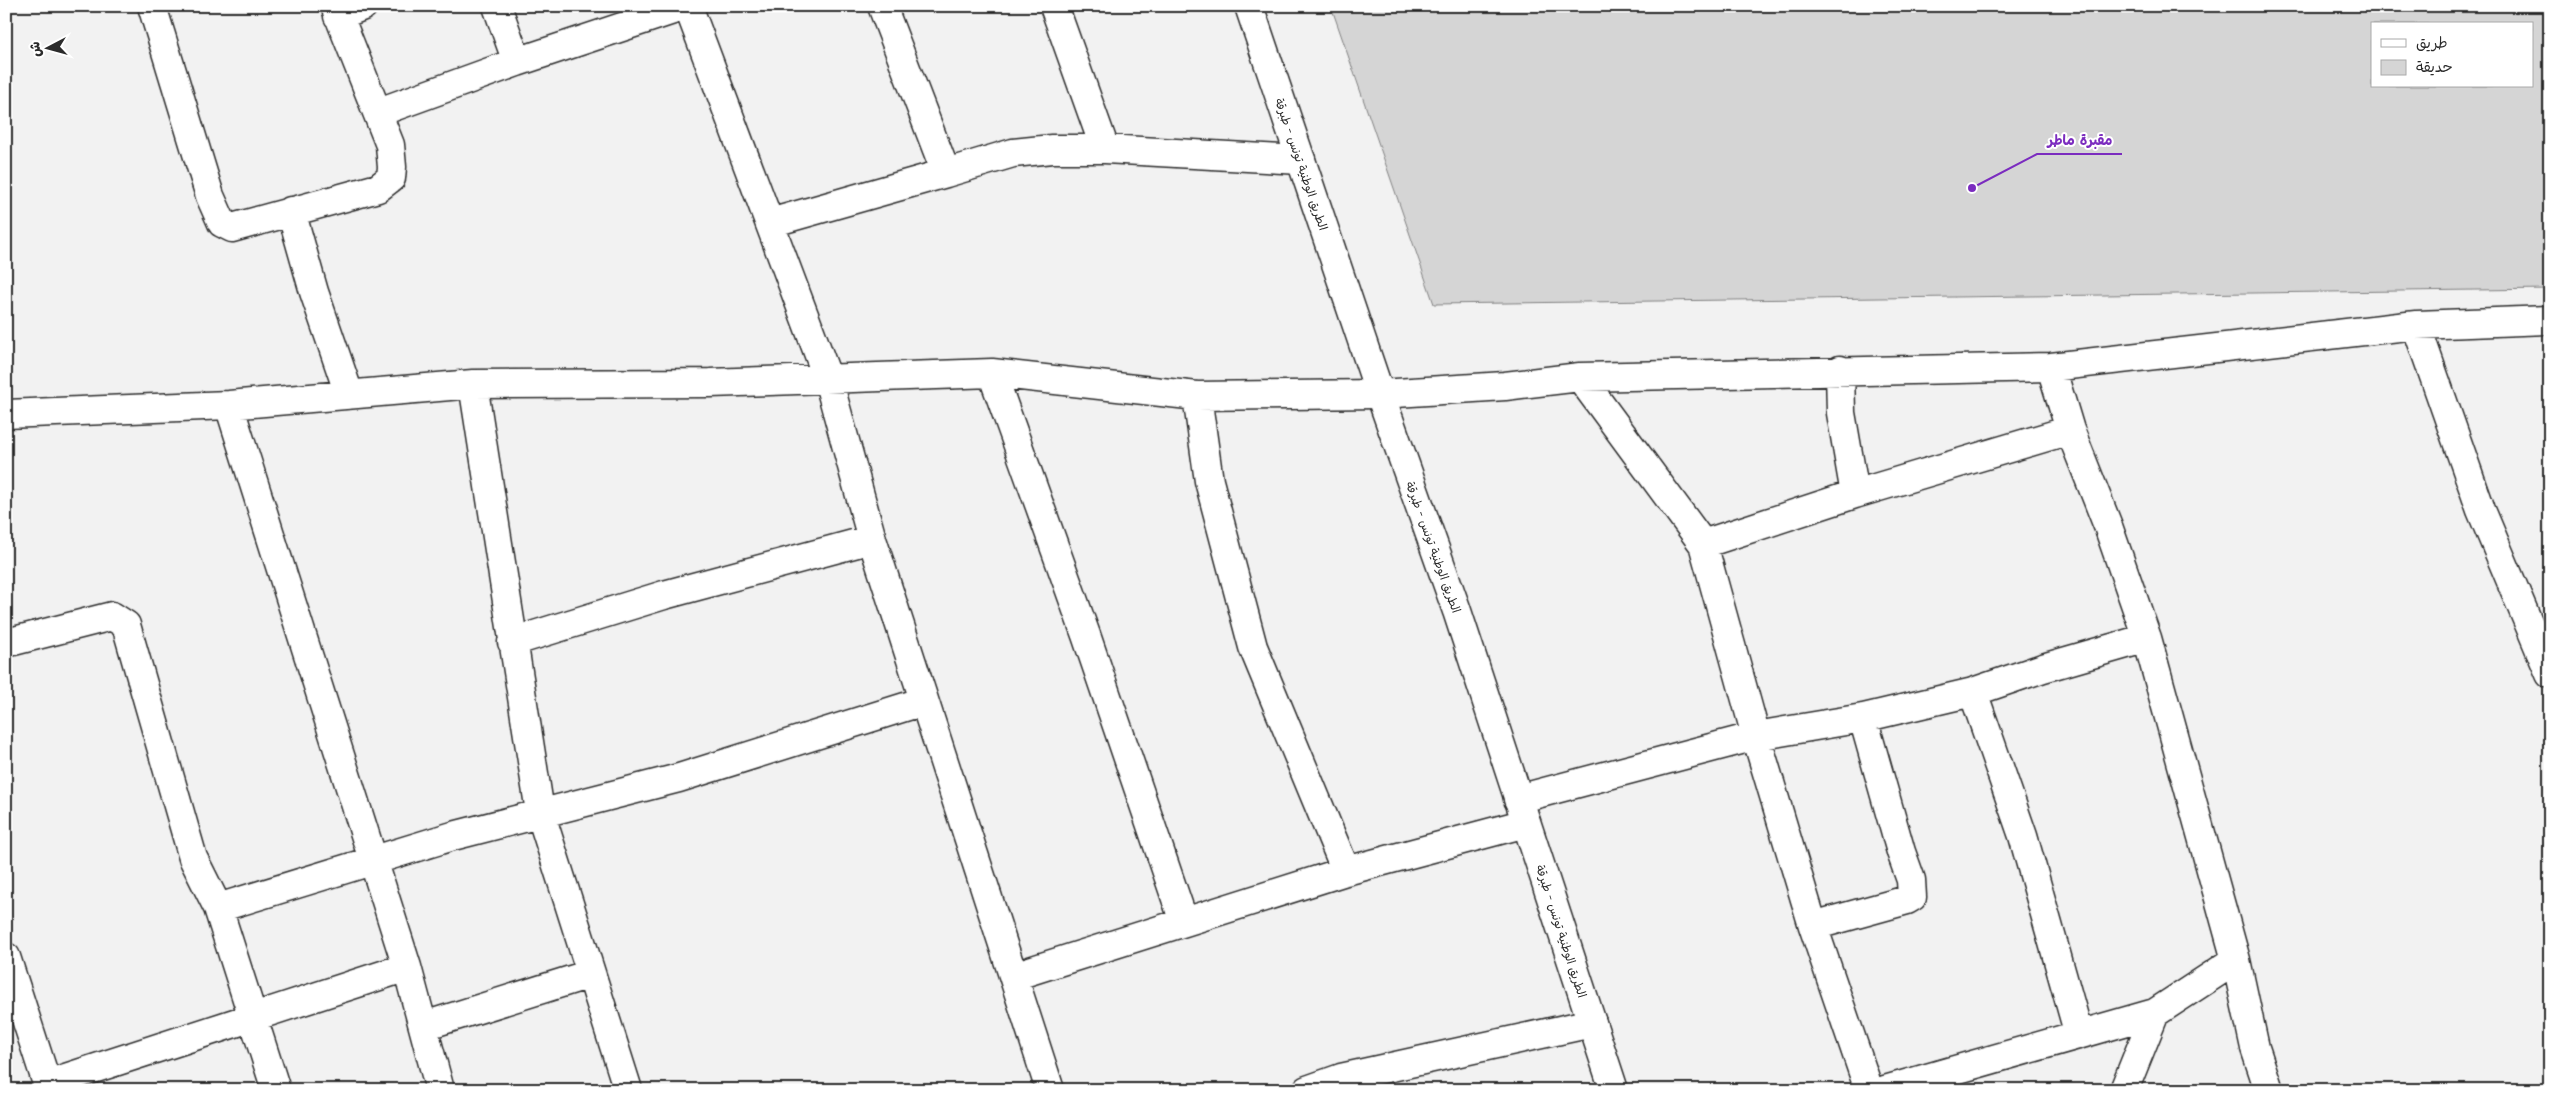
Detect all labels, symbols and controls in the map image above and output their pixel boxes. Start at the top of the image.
north arrow [22,22,72,72]
legend [2371,22,2534,88]
text: طريق [2416,32,2448,52]
text: ش [24,41,45,58]
text: حديقة [2416,56,2453,76]
street label: الطريق الوطنية تونس - طبرقة [1271,96,1332,233]
callout: مقبرة ماطر [2037,125,2122,154]
text: مقبرة ماطر [2046,130,2112,149]
street label: الطريق الوطنية تونس - طبرقة [1402,479,1465,615]
street label: الطريق الوطنية تونس - طبرقة [1532,863,1591,1000]

